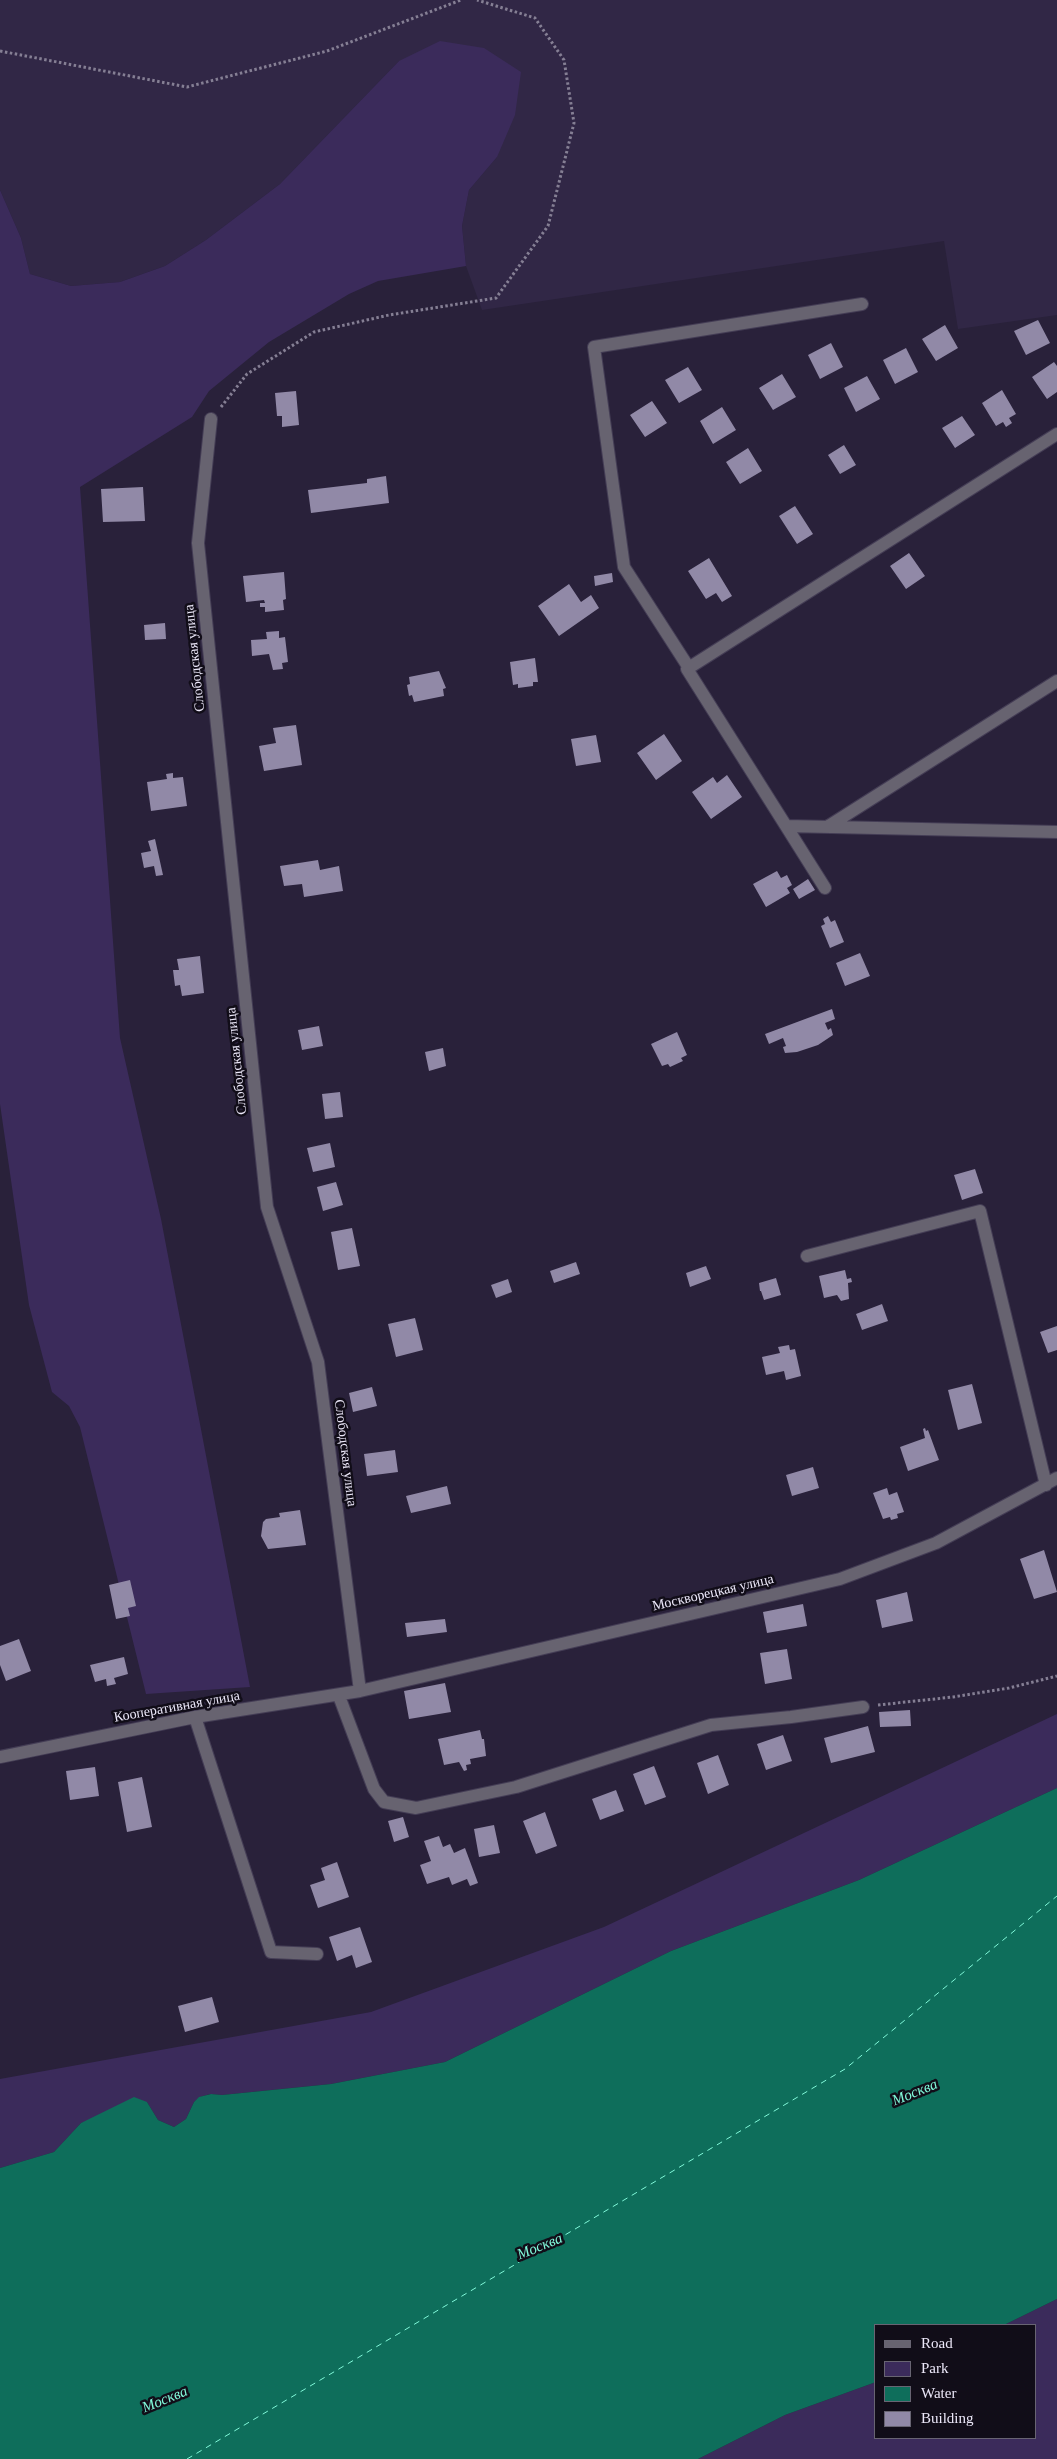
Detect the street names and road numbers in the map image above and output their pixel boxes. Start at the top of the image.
street label: Слободская улица [181,604,209,712]
street label: Слободская улица [223,1007,251,1115]
street label: Слободская улица [330,1399,360,1507]
street label: Москворецкая улица [651,1571,775,1615]
street label: Кооперативная улица [113,1688,241,1726]

